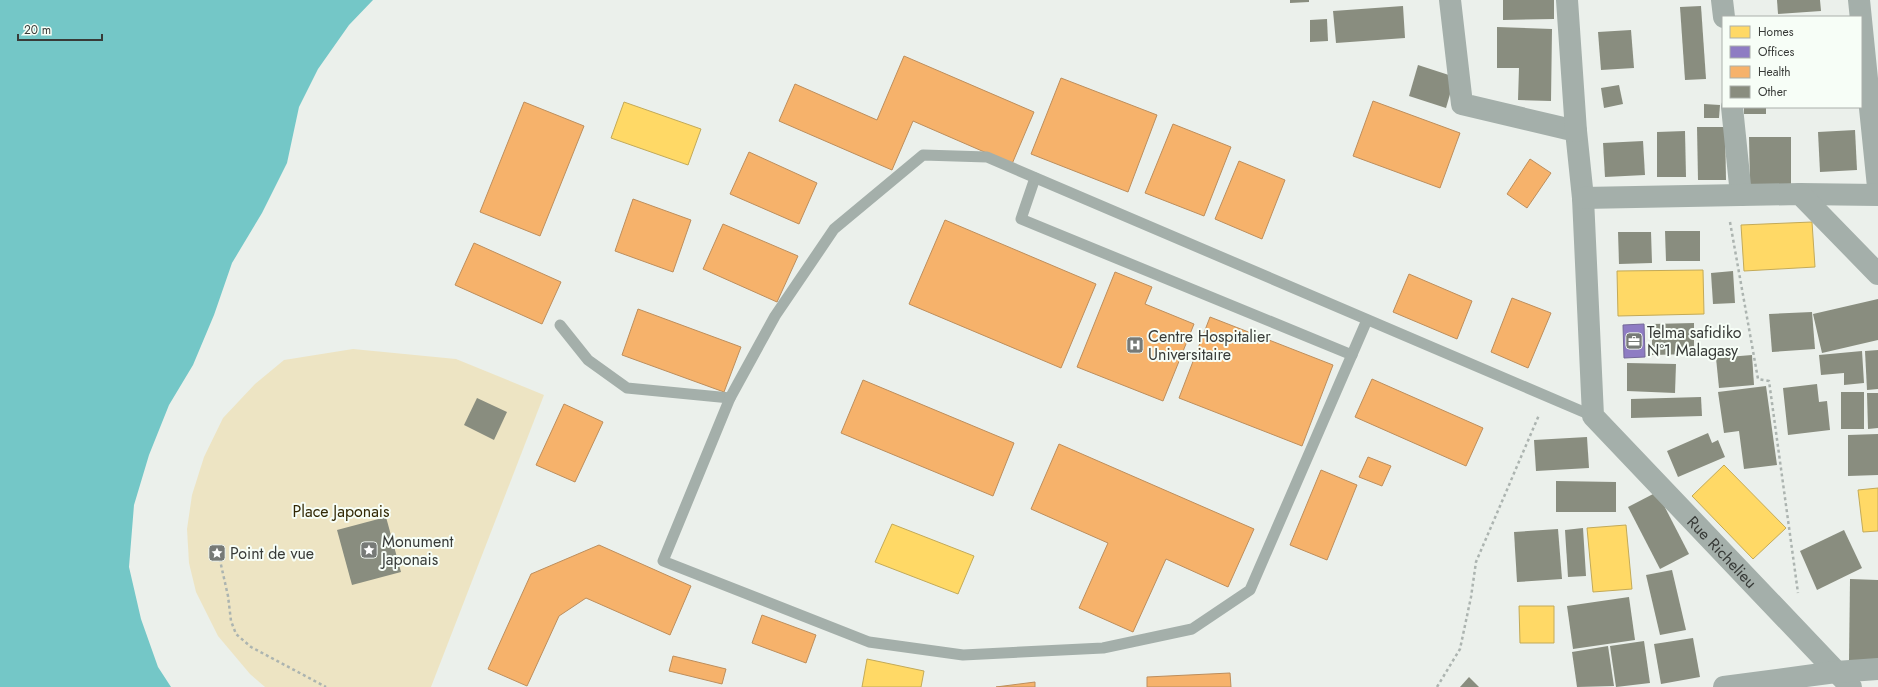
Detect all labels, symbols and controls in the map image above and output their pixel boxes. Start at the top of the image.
scale bar [18,16,102,42]
legend [1722,16,1862,108]
text: 20 m [24,21,51,39]
text: Homes [1758,23,1794,41]
text: Offices [1758,43,1794,61]
text: Health [1758,63,1790,81]
text: Other [1758,83,1788,101]
place label: Telma safidiko N°1 Malagasy [1647,321,1742,362]
place label: Centre Hospitalier Universitaire [1148,325,1271,366]
office icon: Telma safidiko N°1 Malagasy [1624,331,1644,351]
hospital icon: Centre Hospitalier Universitaire [1125,335,1145,355]
park label: Place Japonais [293,500,389,523]
street label: Rue Richelieu [1682,510,1763,593]
place label: Monument Japonais [380,530,454,571]
place icon: Monument Japonais [359,540,379,560]
place label: Point de vue [230,542,314,565]
place icon: Point de vue [207,543,227,563]

